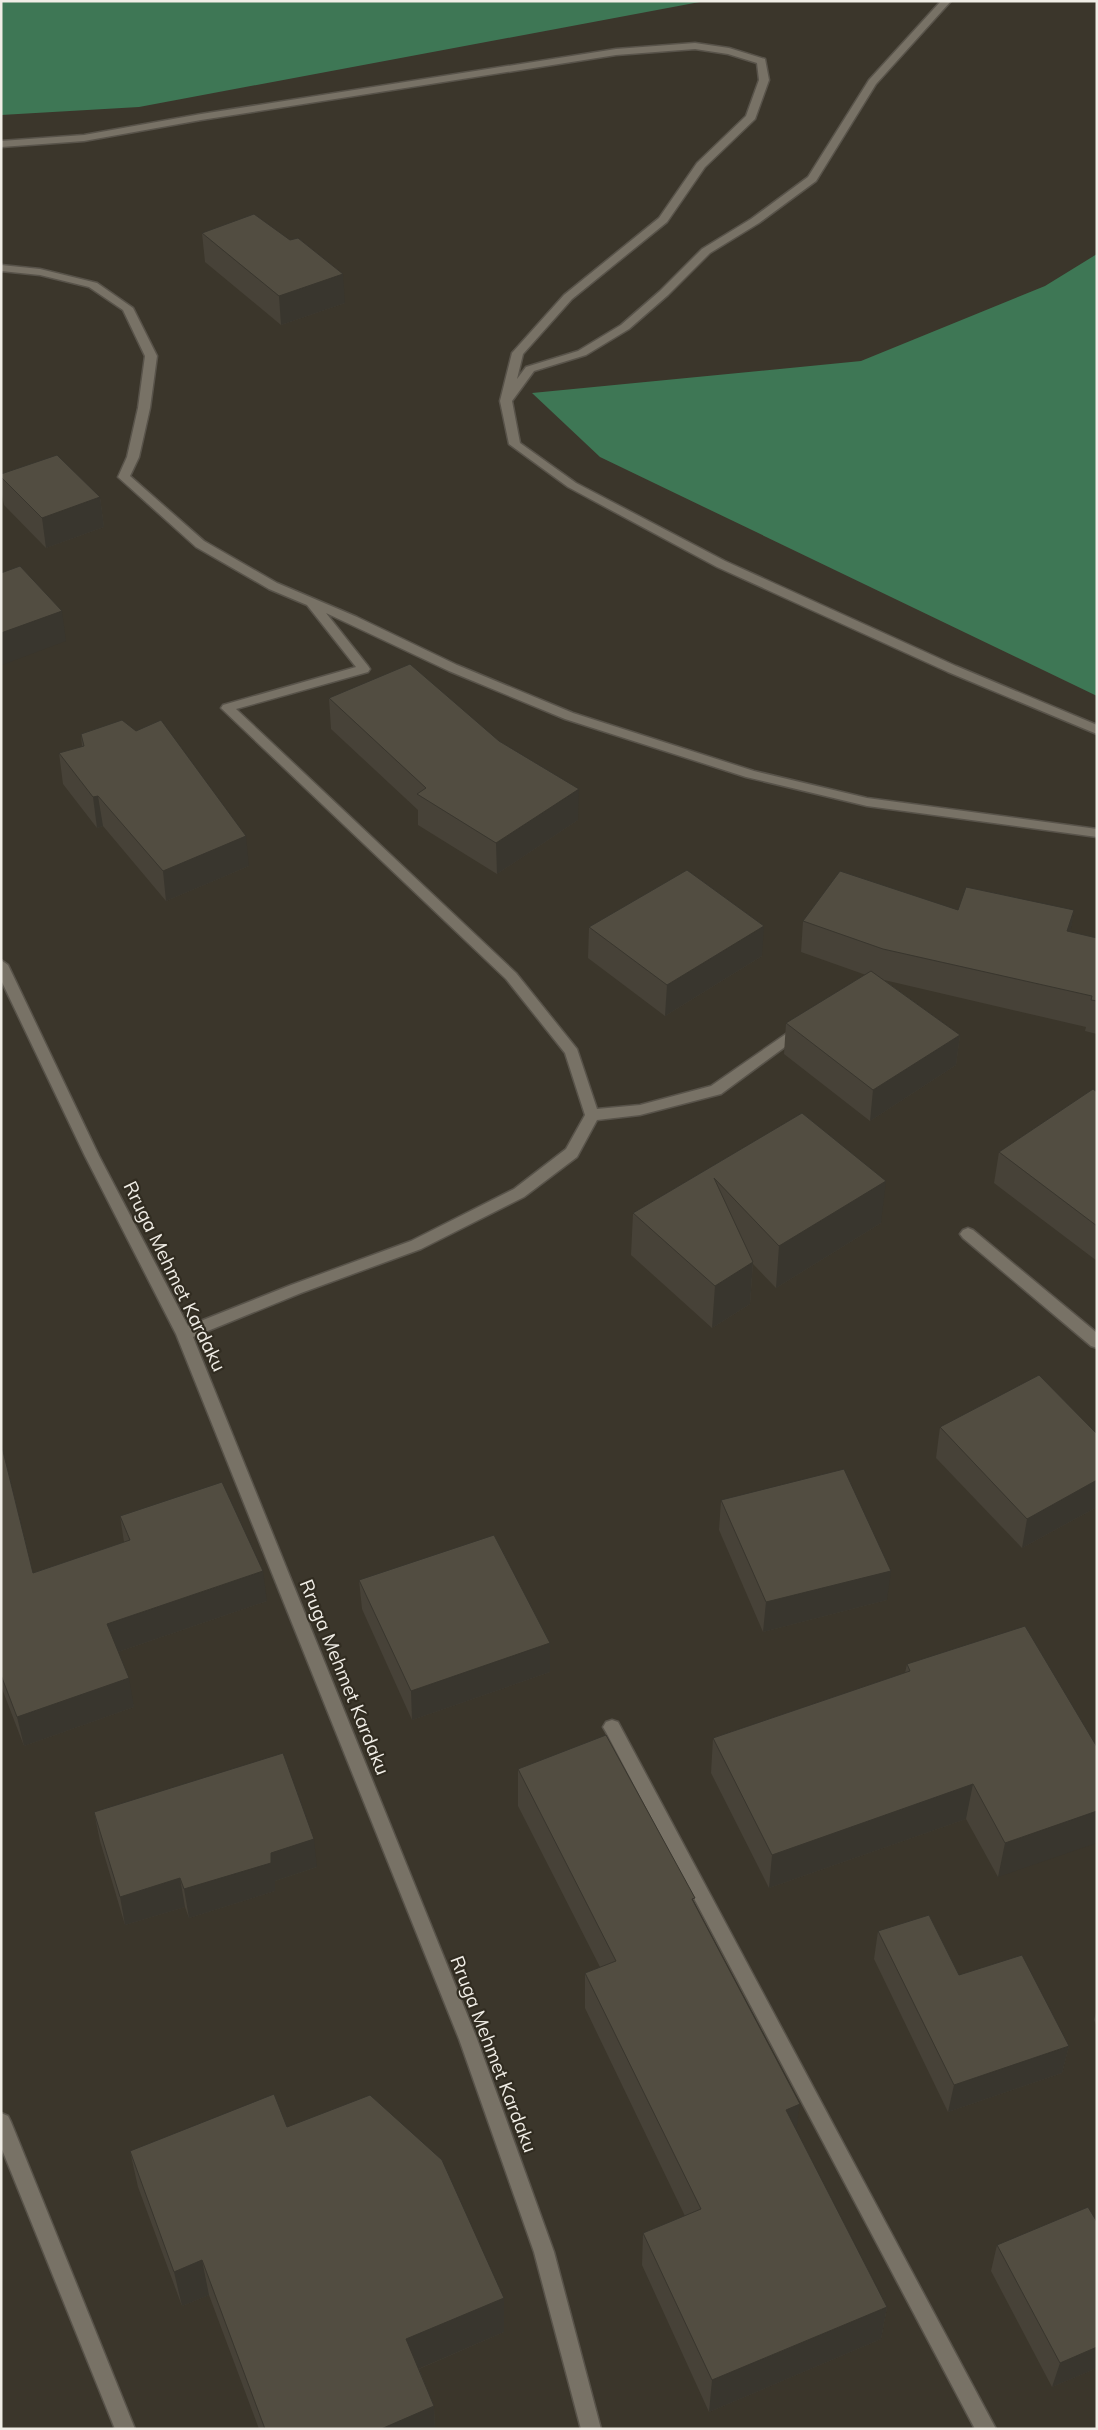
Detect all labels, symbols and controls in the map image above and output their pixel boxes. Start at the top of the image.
street label: Rruga Mehmet Kardaku [118,1177,232,1375]
street label: Rruga Mehmet Kardaku [295,1576,395,1778]
street label: Rruga Mehmet Kardaku [445,1952,543,2156]

